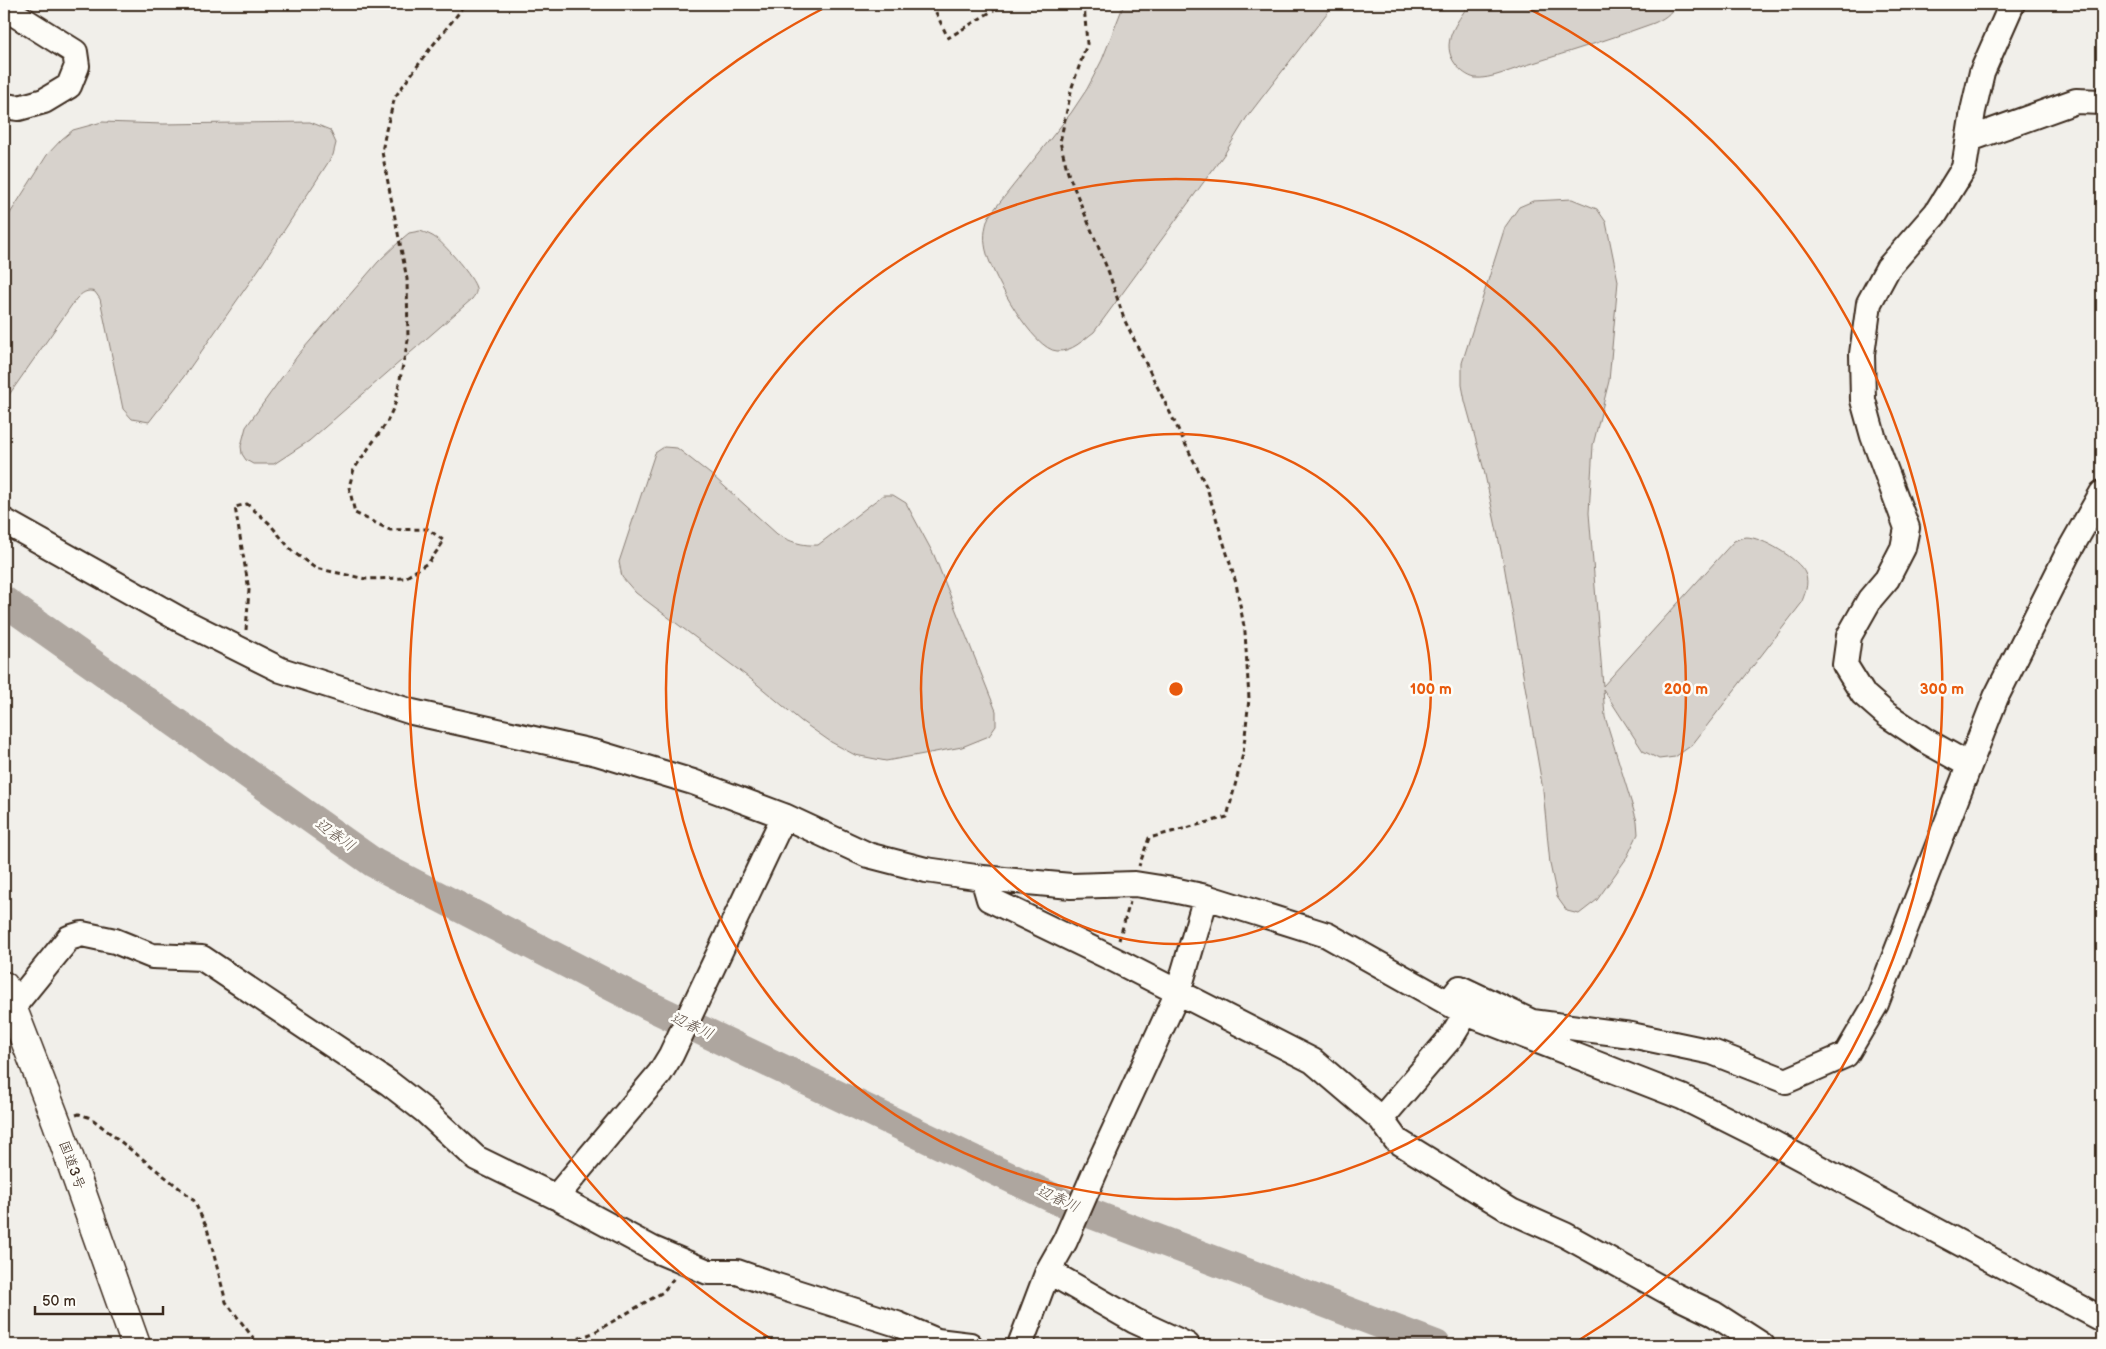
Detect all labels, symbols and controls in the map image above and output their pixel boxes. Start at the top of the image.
centre of rings [1167,680,1185,698]
text: 100 m [1410,680,1452,699]
text: 200 m [1664,680,1708,699]
text: 300 m [1920,680,1964,699]
water label: 辺春川 [311,814,359,856]
water label: 辺春川 [668,1008,716,1044]
street label: 国道3号 [55,1138,89,1192]
water label: 辺春川 [1034,1181,1082,1217]
scale bar [35,1284,162,1316]
text: 50 m [42,1292,76,1311]

